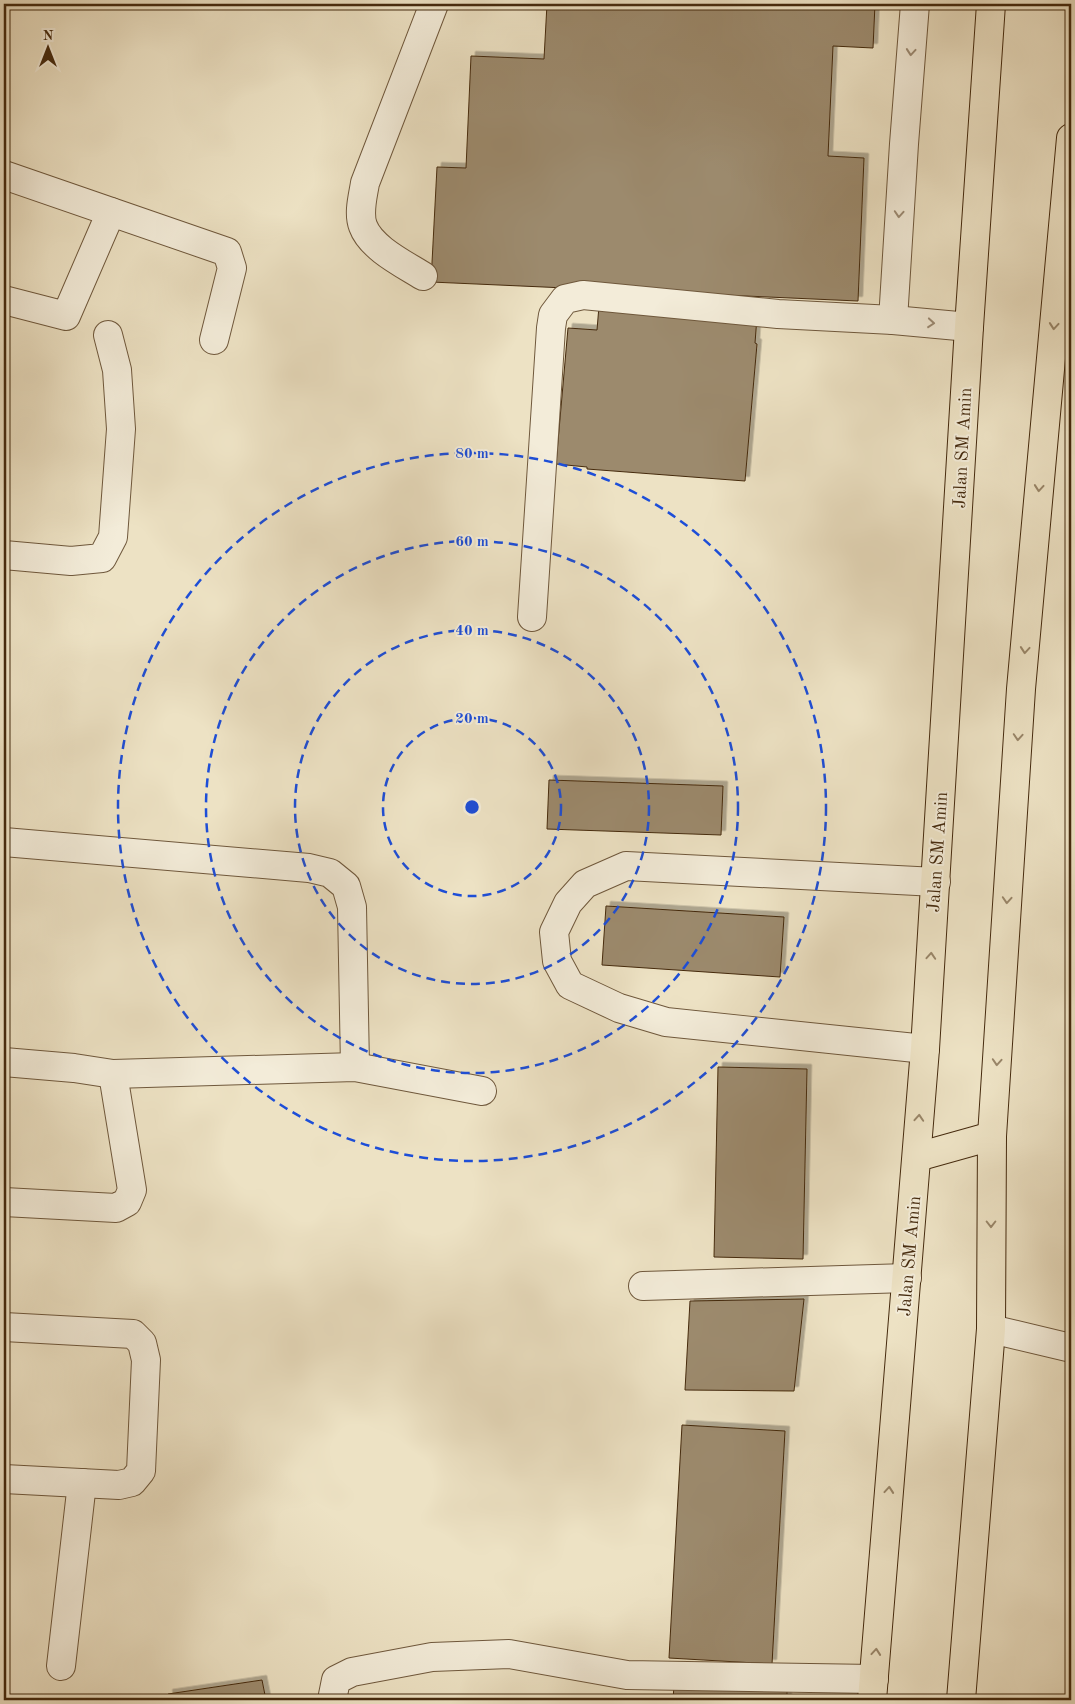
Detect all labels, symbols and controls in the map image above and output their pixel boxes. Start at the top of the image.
north arrow [22,22,72,72]
text: N [43,29,54,43]
one-way arrow [906,49,917,57]
one-way arrow [894,211,905,219]
one-way arrow [927,318,935,329]
one-way arrow [1049,322,1060,330]
street label: Jalan SM Amin [951,387,975,509]
text: 80 m [455,447,489,462]
one-way arrow [1034,484,1045,492]
text: 60 m [455,535,489,550]
text: 40 m [455,624,489,639]
one-way arrow [1019,646,1030,654]
text: 20 m [455,712,489,727]
one-way arrow [1013,734,1024,742]
street label: Jalan SM Amin [925,791,951,913]
centre of rings [463,798,481,816]
one-way arrow [1002,896,1013,904]
one-way arrow [925,952,936,960]
one-way arrow [992,1058,1003,1066]
one-way arrow [914,1114,925,1122]
street label: Jalan SM Amin [896,1195,924,1317]
one-way arrow [986,1220,996,1228]
one-way arrow [884,1485,895,1493]
one-way arrow [870,1647,881,1655]

